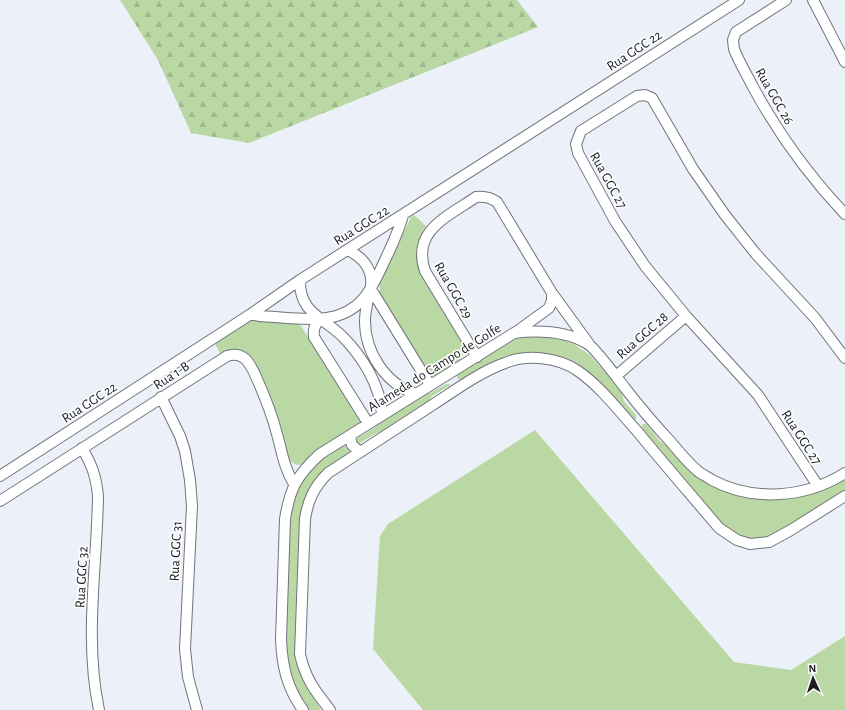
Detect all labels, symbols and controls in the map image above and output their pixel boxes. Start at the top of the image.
street label: Rua GGC 22 [605,28,665,74]
street label: Rua GGC 26 [752,66,796,127]
street label: Rua GGC 27 [587,150,629,211]
street label: Rua GGC 22 [331,203,392,248]
street label: Rua GGC 29 [431,260,475,321]
street label: Rua GGC 28 [614,310,671,362]
street label: Alameda do Campo de Golfe [366,321,504,415]
street label: Rua 1-B [151,359,192,393]
street label: Rua GGC 22 [60,380,120,426]
street label: Rua GGC 27 [778,408,824,467]
street label: Rua GGC 31 [167,521,185,582]
street label: Rua GGC 32 [73,546,91,608]
north arrow [793,658,833,698]
text: N [808,663,817,674]

